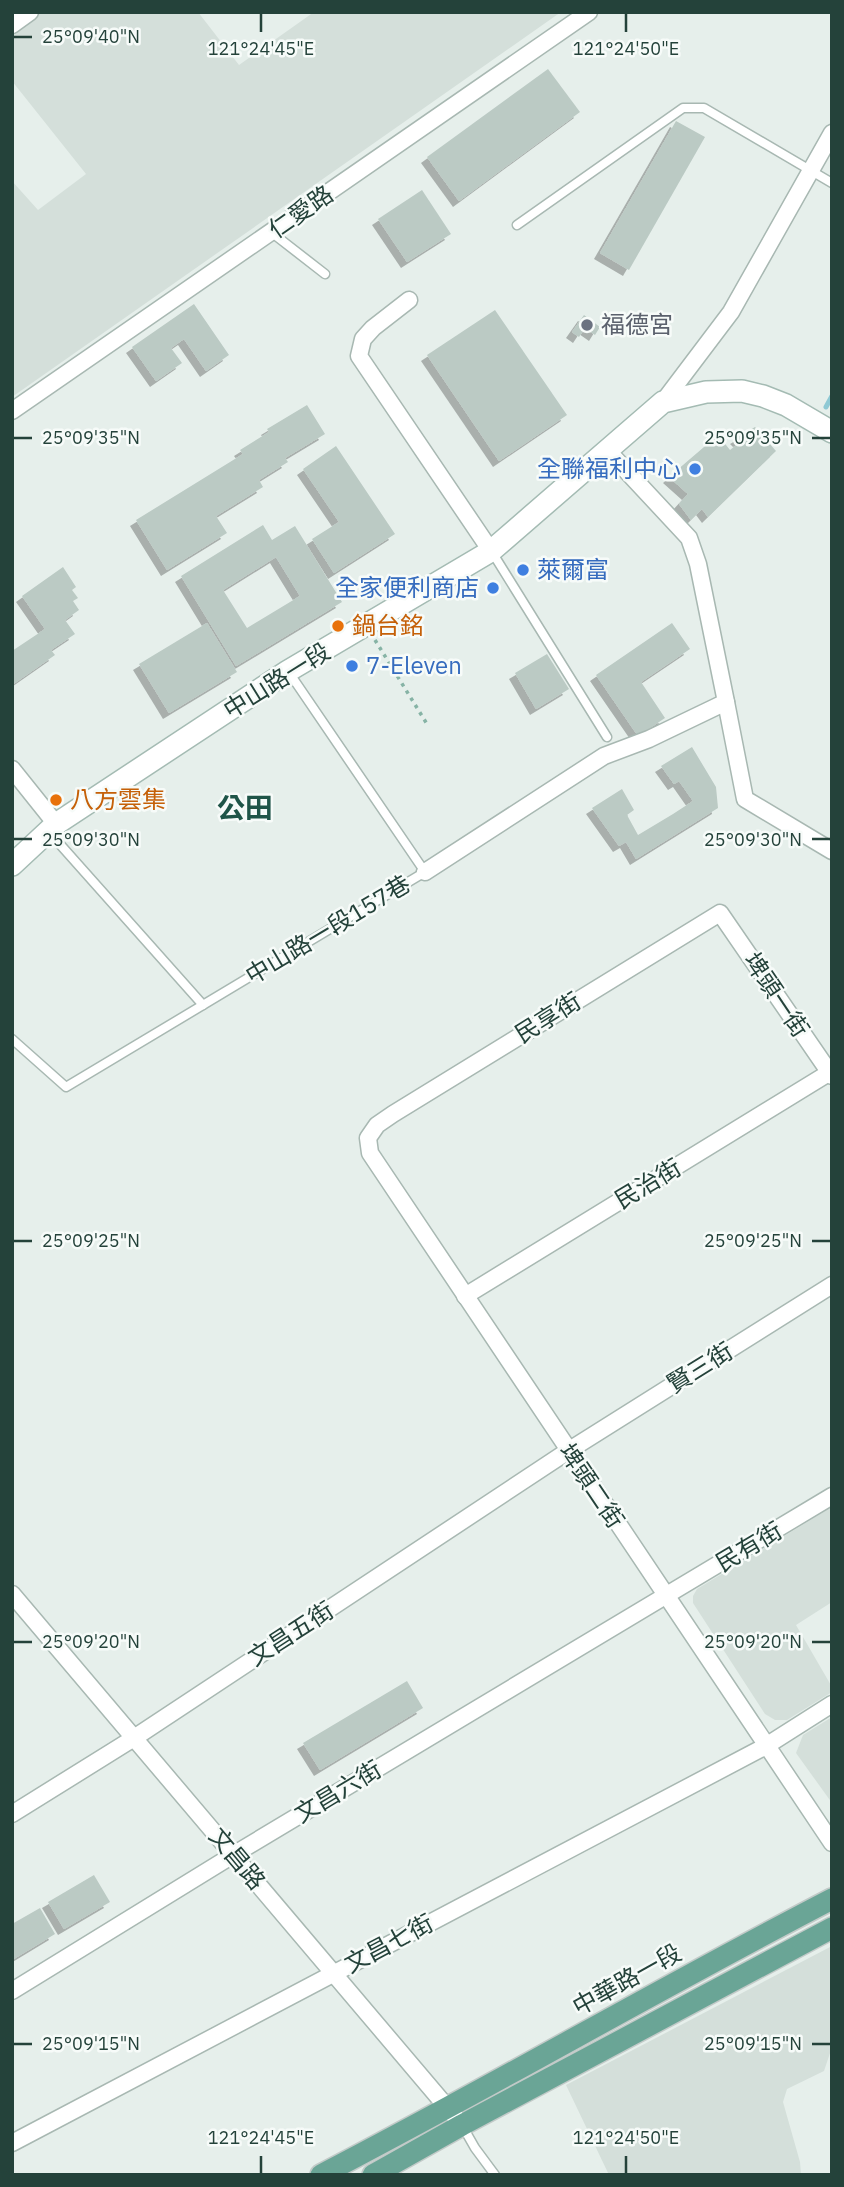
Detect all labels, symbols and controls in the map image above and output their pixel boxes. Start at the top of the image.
text: 25°09'40"N [42,25,140,48]
text: 121°24'45"E [208,37,314,60]
text: 121°24'50"E [573,37,679,60]
street label: 仁愛路 [262,177,339,245]
place label: 福德宮 [601,308,673,340]
marker: 福德宮 [579,317,595,333]
text: 25°09'35"N [42,426,140,449]
text: 25°09'35"N [704,426,802,449]
place label: 全聯福利中心 [537,452,681,484]
marker: 全聯福利中心 [687,461,703,477]
place label: 萊爾富 [537,553,609,585]
marker: 萊爾富 [515,562,531,578]
place label: 全家便利商店 [335,571,479,603]
marker: 全家便利商店 [485,580,501,596]
place label: 鍋台銘 [352,609,424,641]
marker: 鍋台銘 [330,618,346,634]
street label: 中山路一段 [217,635,336,726]
place label: 7-Eleven [366,649,462,681]
marker: 7-Eleven [344,658,360,674]
place label: 八方雲集 [70,783,166,815]
district label: 公田 [217,789,273,826]
marker: 八方雲集 [48,792,64,808]
text: 25°09'30"N [42,828,140,851]
text: 25°09'30"N [704,828,802,851]
street label: 中山路一段157巷 [239,867,416,991]
street label: 埤頭一街 [737,946,817,1043]
street label: 民享街 [508,985,586,1050]
street label: 民治街 [608,1151,687,1215]
text: 25°09'25"N [42,1229,140,1252]
text: 25°09'25"N [704,1229,802,1252]
street label: 賢三街 [660,1335,738,1400]
street label: 埤頭二街 [552,1437,632,1534]
street label: 民有街 [709,1514,788,1578]
street label: 文昌五街 [241,1594,339,1673]
text: 25°09'20"N [42,1630,140,1653]
text: 25°09'20"N [704,1630,802,1653]
street label: 文昌六街 [288,1753,387,1830]
street label: 文昌路 [202,1820,273,1896]
street label: 文昌七街 [339,1906,438,1980]
street label: 中華路一段 [566,1936,687,2022]
text: 25°09'15"N [42,2032,140,2055]
text: 25°09'15"N [704,2032,802,2055]
text: 121°24'45"E [208,2126,314,2149]
text: 121°24'50"E [573,2126,679,2149]

